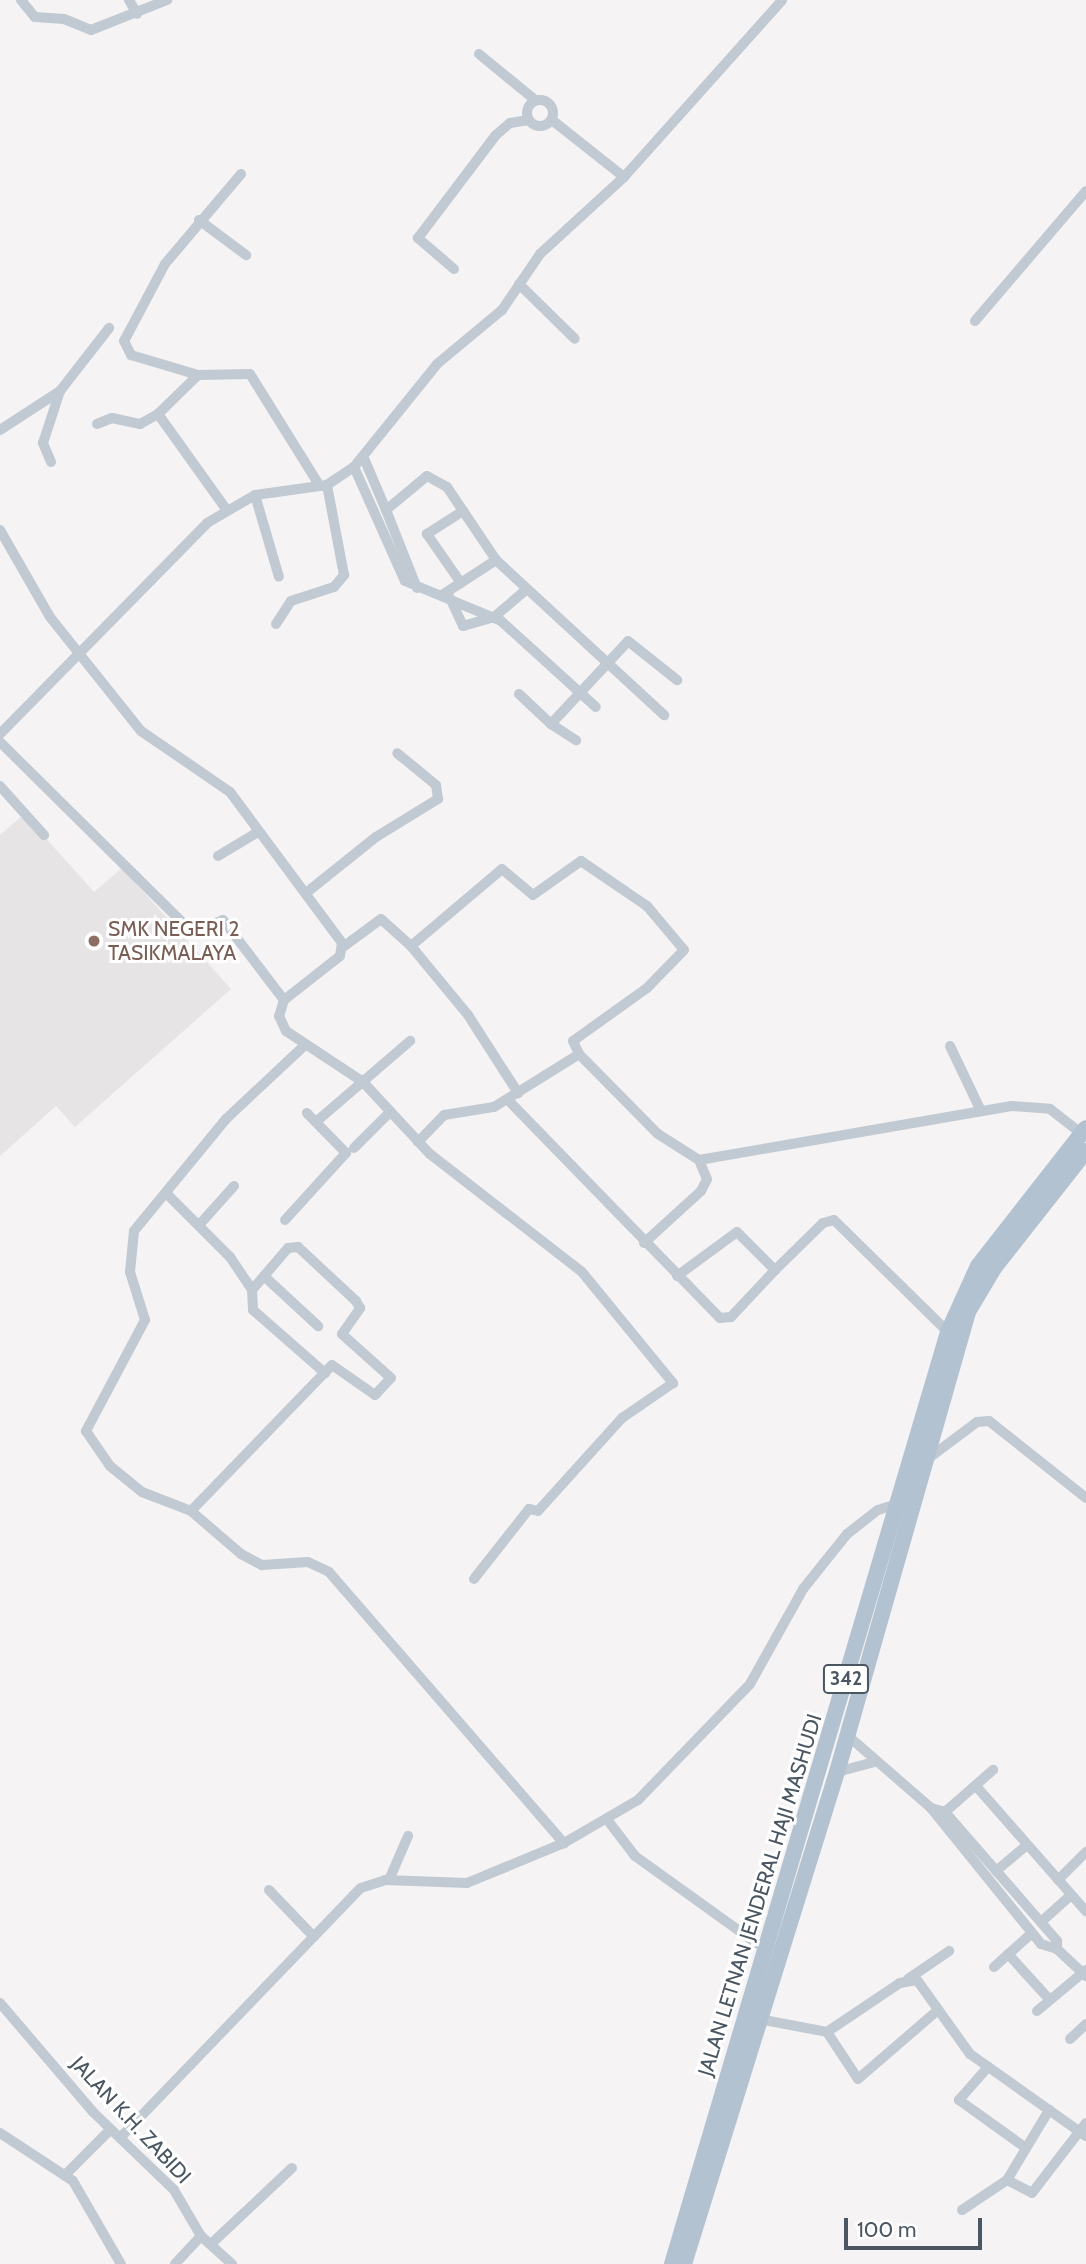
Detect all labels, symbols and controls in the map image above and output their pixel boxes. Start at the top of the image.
place label: SMK NEGERI 2 TASIKMALAYA [108,916,240,966]
marker: SMK NEGERI 2 TASIKMALAYA [86,933,102,949]
road number: 342 [822,1664,870,1694]
street label: JALAN LETNAN JENDERAL HAJI MASHUDI [693,1711,827,2079]
street label: JALAN K.H. ZABIDI [66,2051,196,2189]
scale bar [848,2204,986,2248]
text: 100 m [857,2217,916,2242]

